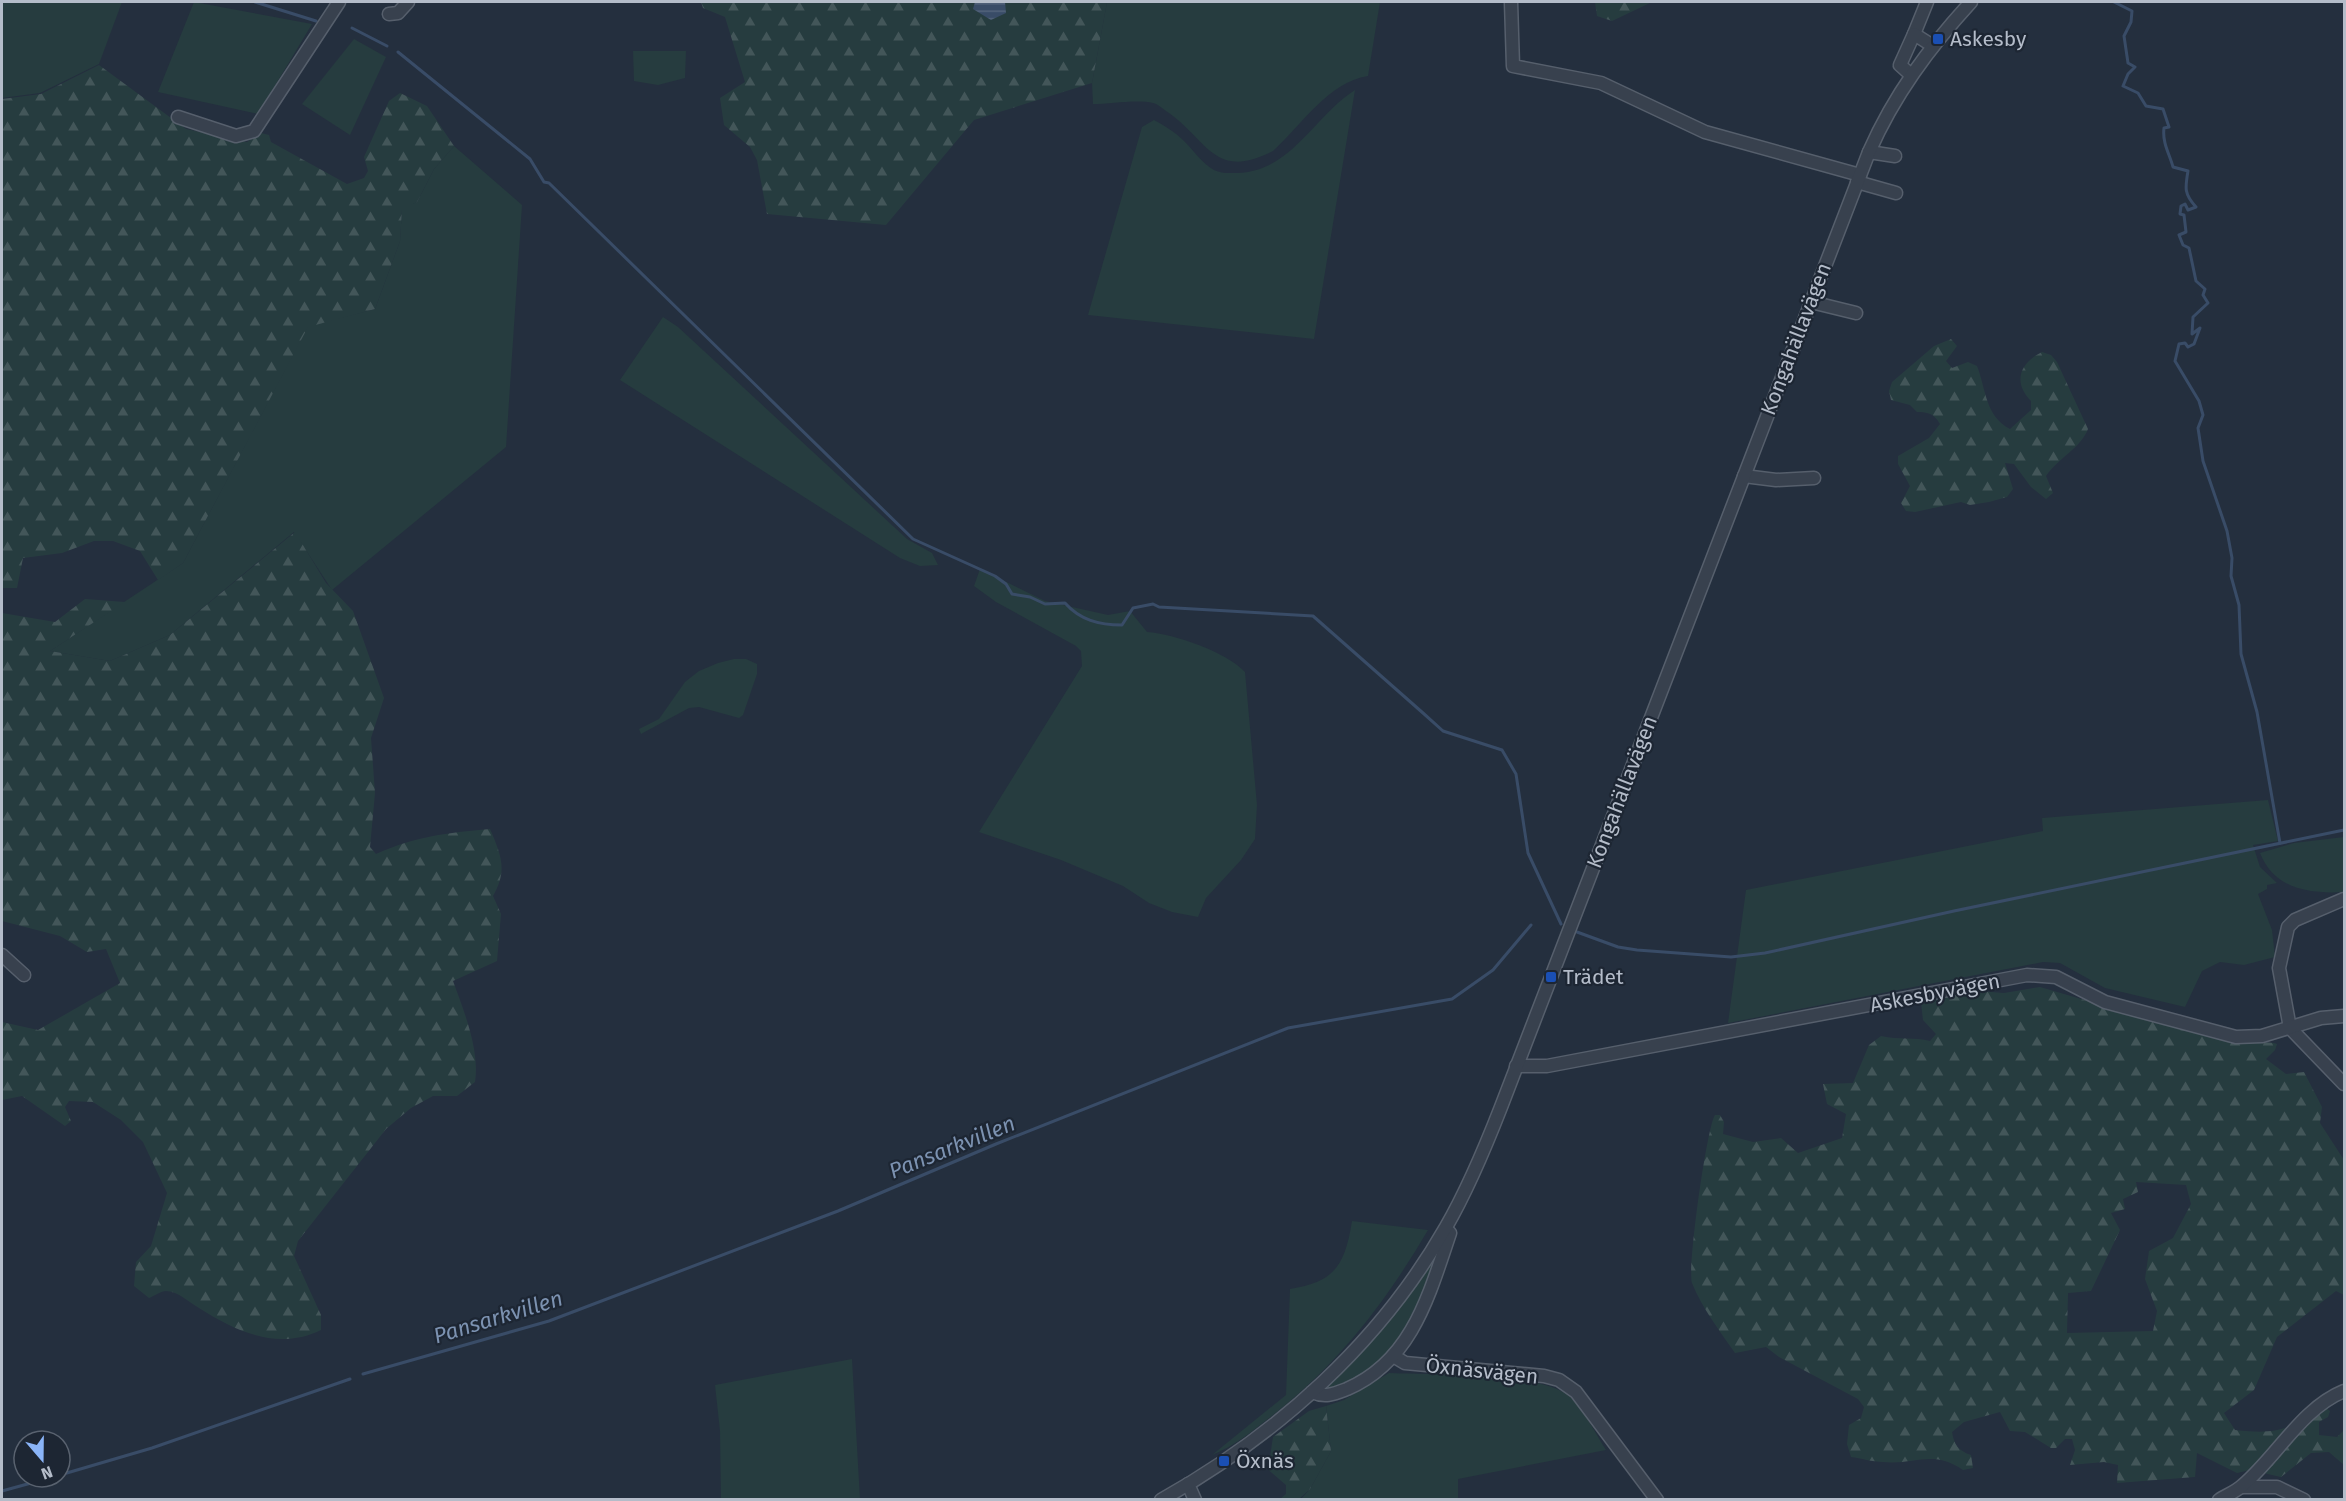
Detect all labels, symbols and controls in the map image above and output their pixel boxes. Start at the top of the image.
place label: Askesby [1950,26,2027,52]
marker: Askesby [1931,32,1945,46]
street label: Kongahällavägen [1755,259,1837,419]
street label: Kongahällavägen [1581,712,1663,872]
place label: Trädet [1563,964,1624,990]
street label: Askesbyvägen [1868,968,2002,1018]
marker: Trädet [1544,970,1558,984]
water label: Pansarkvillen [885,1109,1019,1185]
water label: Pansarkvillen [430,1285,566,1349]
street label: Öxnäsvägen [1424,1352,1540,1390]
north arrow [12,1429,72,1489]
place label: Öxnäs [1236,1448,1294,1474]
marker: Öxnäs [1217,1454,1231,1468]
text: N [39,1462,55,1483]

